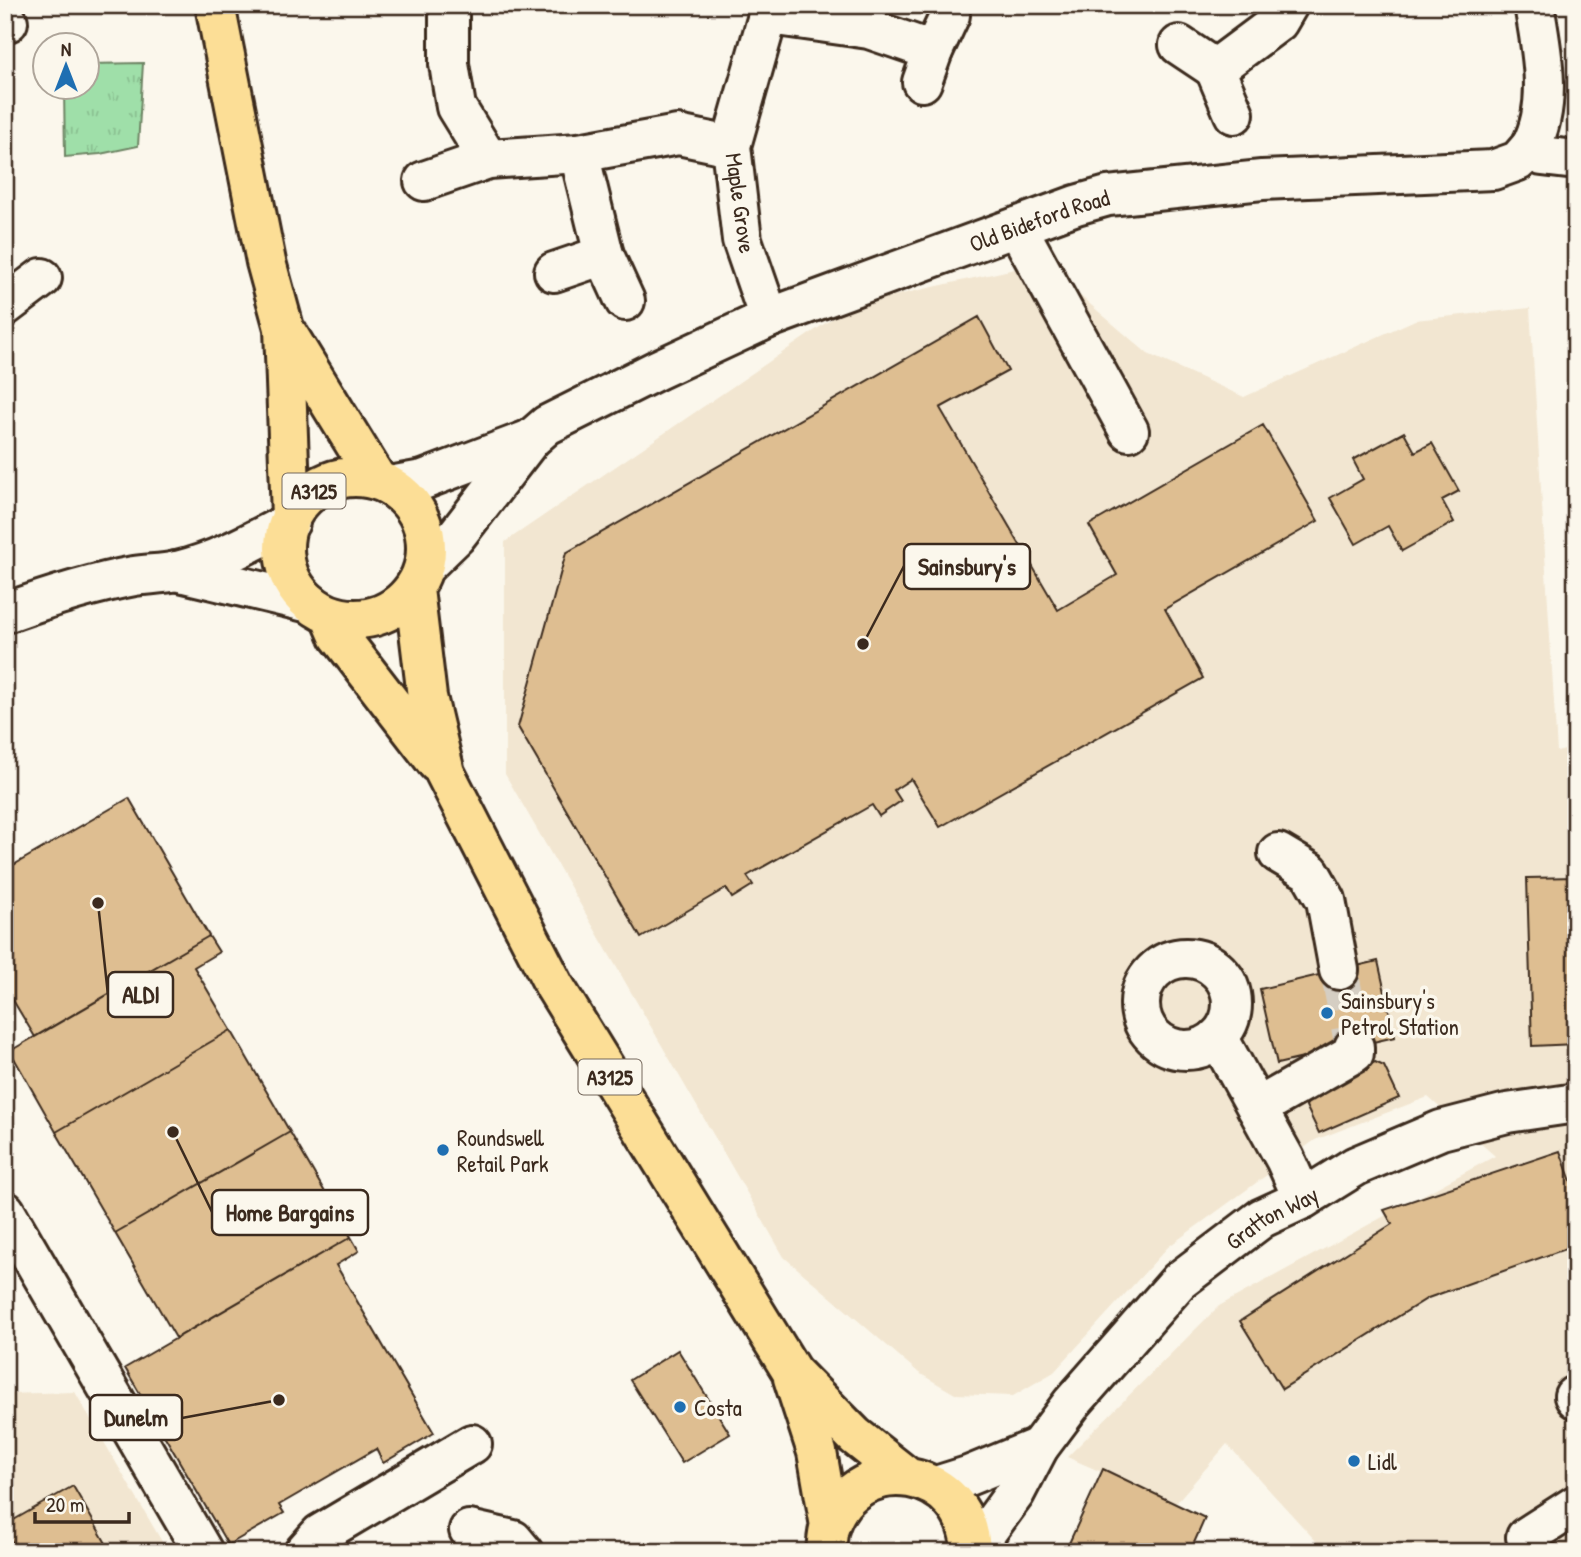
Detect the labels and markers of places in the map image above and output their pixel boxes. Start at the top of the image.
callout: Sainsbury's [904,544,1030,589]
callout: ALDI [108,972,173,1017]
place label: Sainsbury's Petrol Station [1341,985,1459,1042]
marker: Sainsbury's Petrol Station [1319,1005,1335,1021]
place label: Roundswell Retail Park [457,1122,549,1179]
marker: Roundswell Retail Park [435,1142,451,1158]
callout: Home Bargains [212,1190,368,1235]
place label: Costa [694,1392,742,1423]
callout: Dunelm [90,1395,182,1440]
marker: Costa [672,1399,688,1415]
place label: Lidl [1368,1446,1398,1477]
marker: Lidl [1346,1453,1362,1469]

